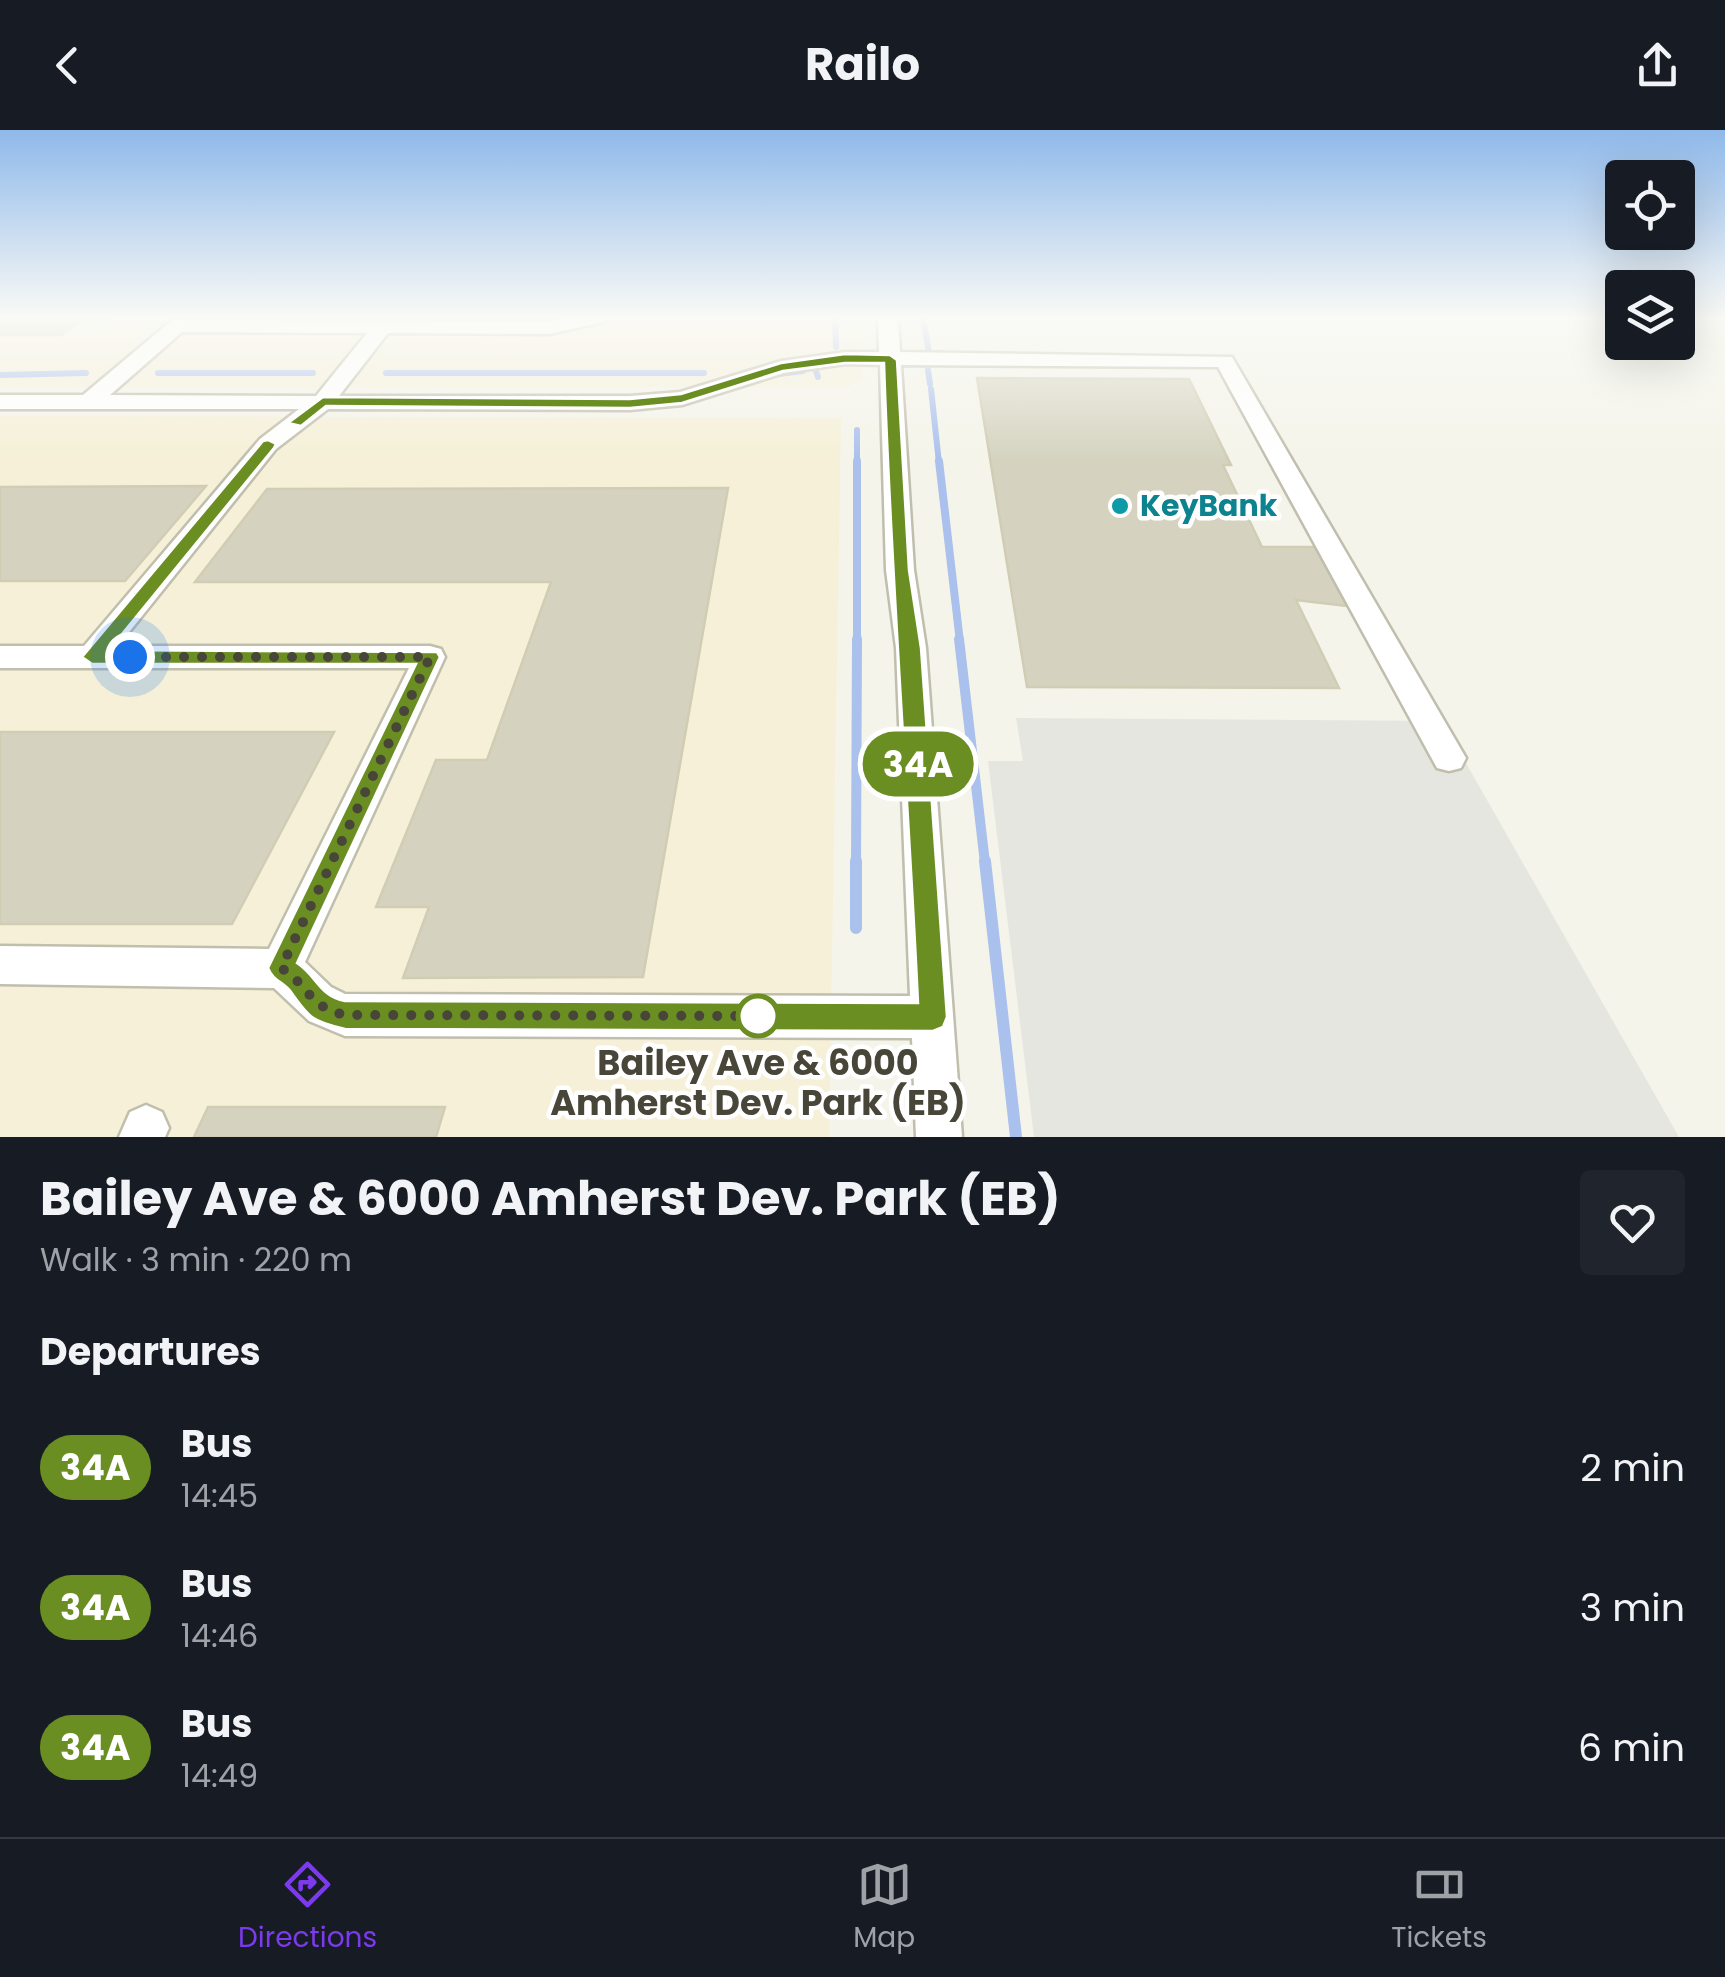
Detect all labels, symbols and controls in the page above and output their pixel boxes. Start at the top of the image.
text: Railo [805,33,920,96]
icon: back [40,38,95,93]
icon: share [1630,38,1685,93]
map controls [1605,160,1695,360]
button: locate [1605,160,1695,250]
button: layers [1605,270,1695,360]
place label: KeyBank [1140,484,1278,527]
marker: KeyBank [1109,495,1131,517]
your location [105,632,155,682]
line badge: 34A [860,732,976,796]
text: 34A [883,740,953,789]
marker: Bailey Ave & 6000 Amherst Dev. Park (EB) [737,995,779,1037]
place label: Bailey Ave & 6000 Amherst Dev. Park (EB) [550,1038,966,1127]
text: Bailey Ave & 6000 Amherst Dev. Park (EB) [40,1165,1061,1232]
button: heart [1580,1170,1685,1275]
text: Walk · 3 min · 220 m [40,1237,352,1282]
text: Departures [40,1325,261,1378]
text: Bus [181,1417,253,1470]
text: 2 min [1580,1441,1685,1494]
text: 34A [60,1443,131,1492]
text: 14:45 [181,1473,258,1518]
text: Bus [181,1557,253,1610]
text: 3 min [1580,1581,1685,1634]
text: 34A [60,1583,131,1632]
text: 14:46 [181,1613,258,1658]
text: Bus [181,1697,253,1750]
text: 6 min [1578,1721,1685,1774]
text: 34A [60,1723,131,1772]
text: 14:49 [181,1753,258,1798]
tab: Directions [238,1857,377,1959]
tab: Map [853,1857,915,1959]
tab: Tickets [1391,1857,1487,1959]

